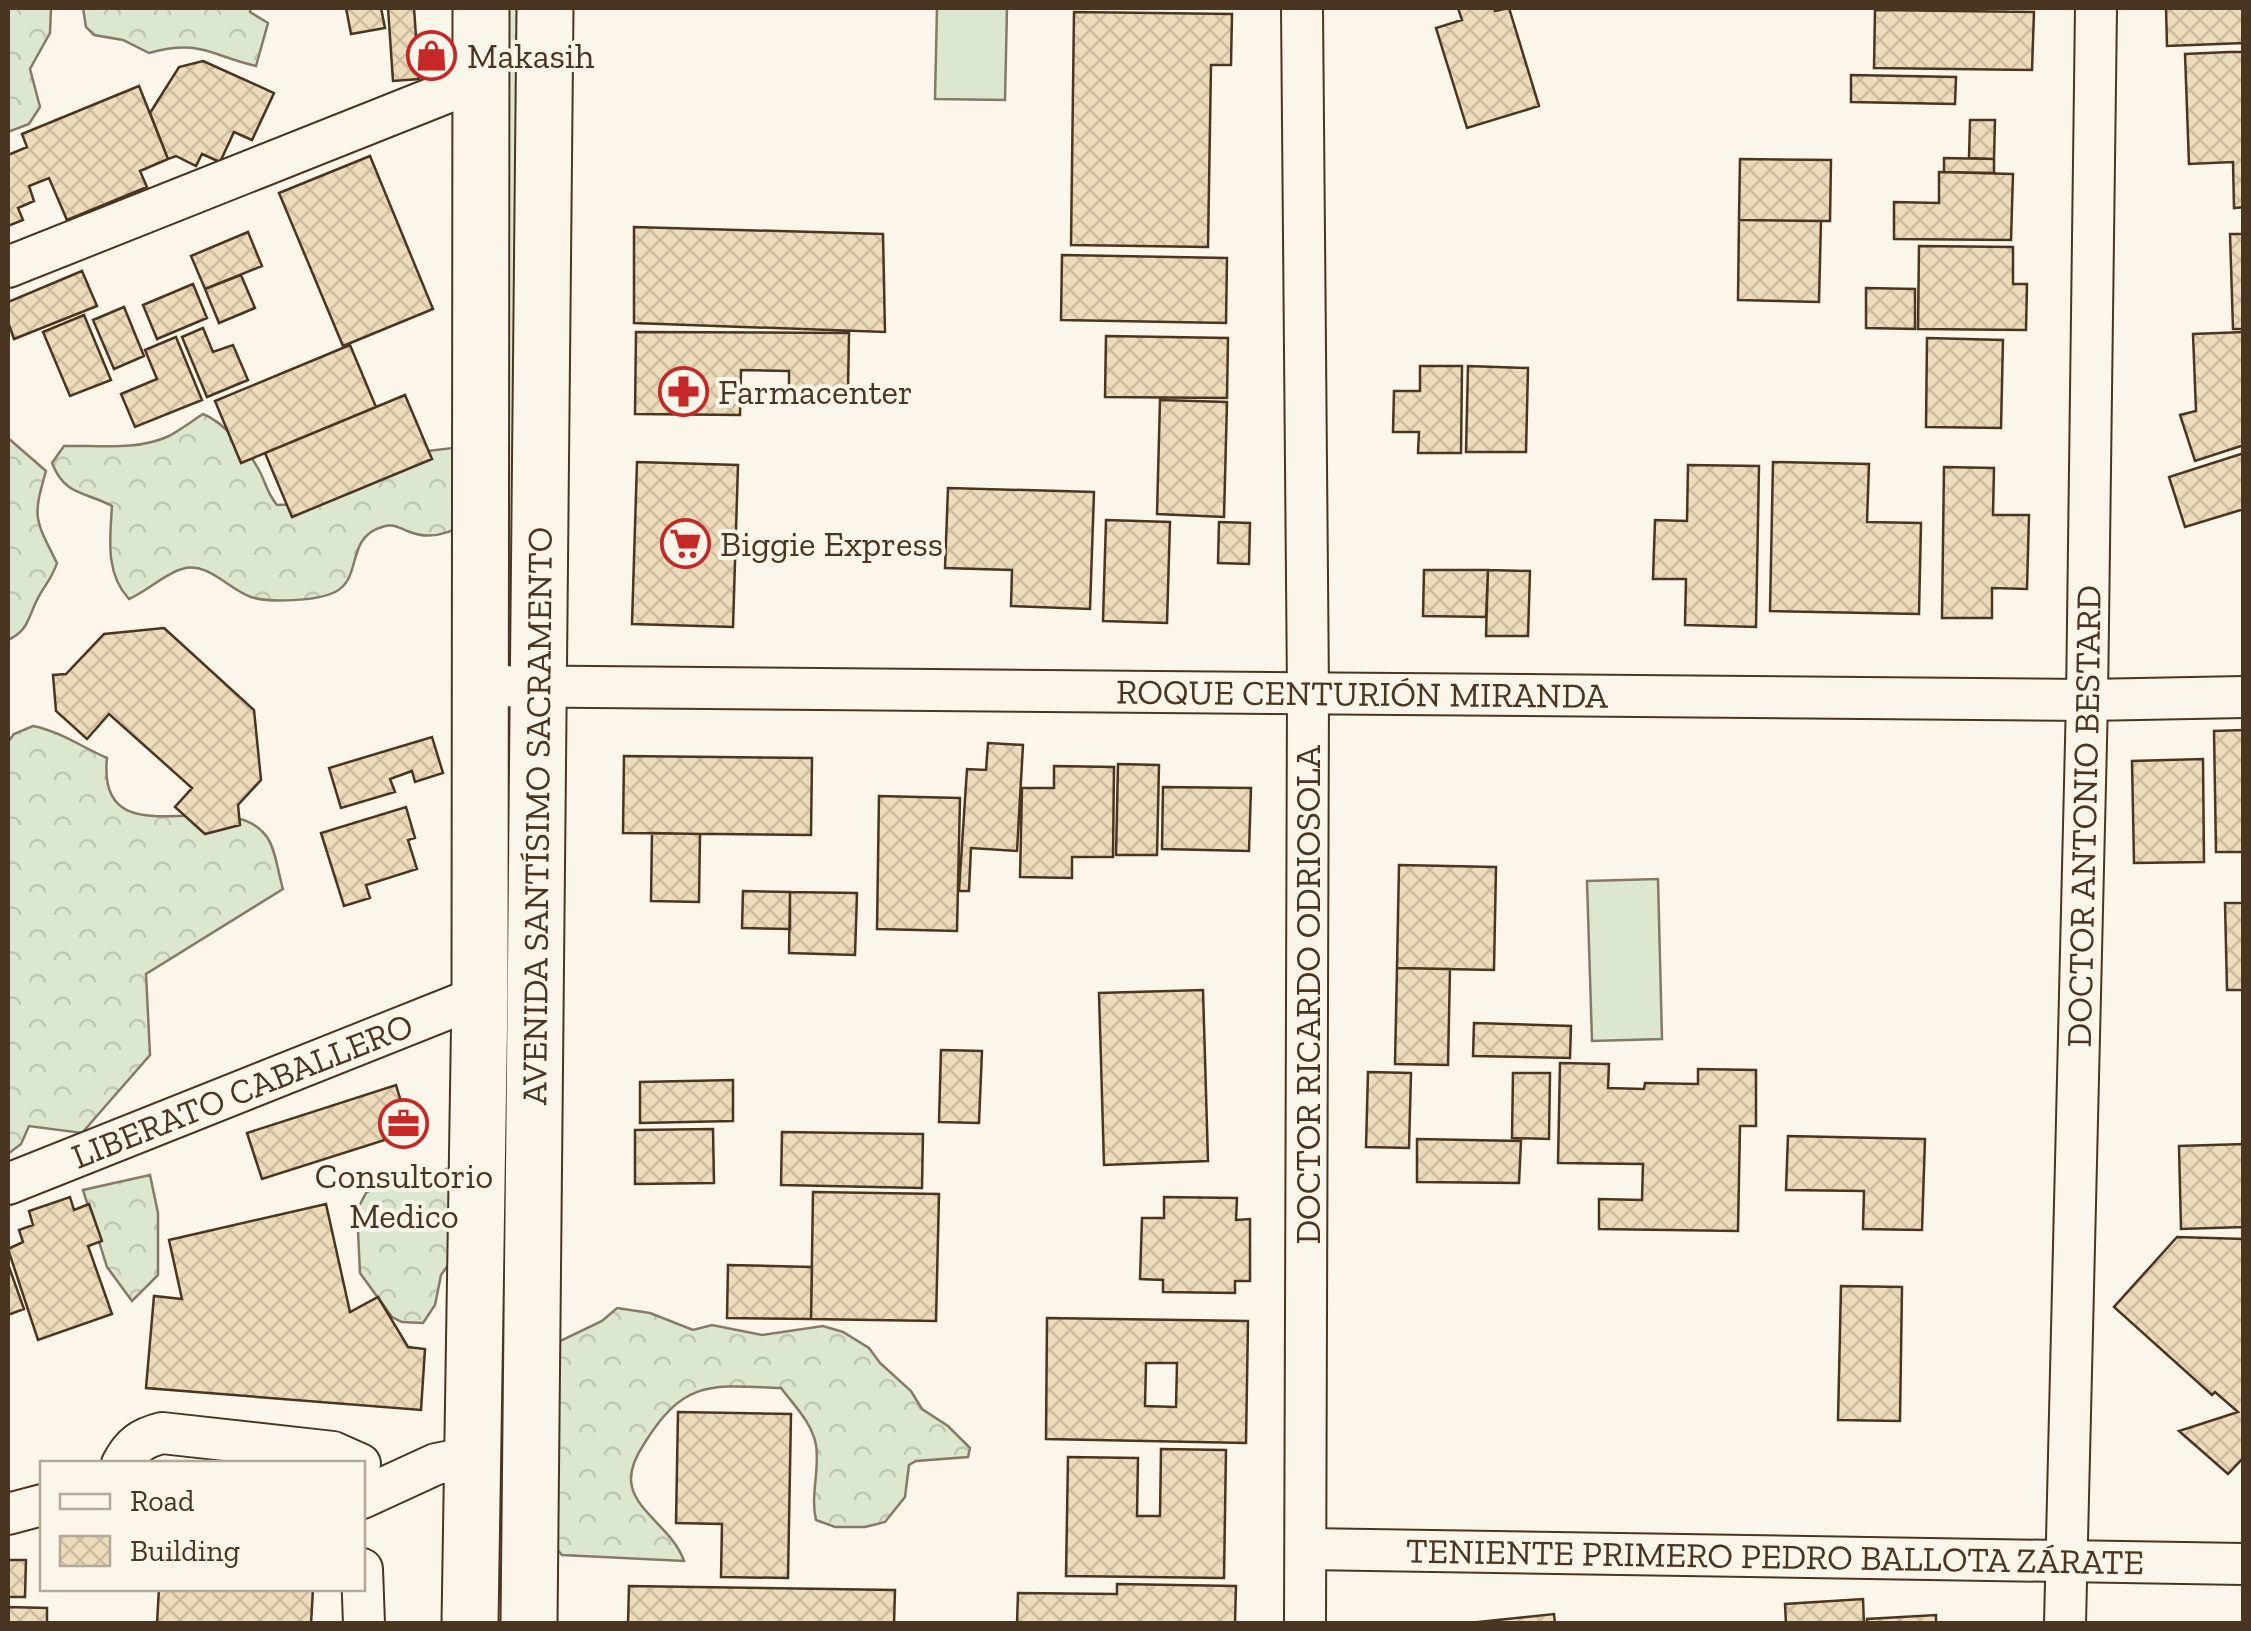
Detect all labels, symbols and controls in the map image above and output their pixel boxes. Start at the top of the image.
shop icon: Makasih [406,30,458,82]
place label: Makasih [467,35,595,77]
pharmacy icon: Farmacenter [657,366,709,418]
place label: Farmacenter [718,371,913,413]
supermarket icon: Biggie Express [659,518,711,570]
place label: Biggie Express [720,523,943,565]
street label: AVENIDA SANTÍSIMO SACRAMENTO [513,527,561,1105]
street label: DOCTOR ANTONIO BESTARD [2058,585,2109,1048]
street label: ROQUE CENTURIÓN MIRANDA [1116,671,1608,717]
street label: DOCTOR RICARDO ODRIOSOLA [1287,745,1329,1245]
street label: LIBERATO CABALLERO [65,1004,419,1178]
office icon: Consultorio Medico [378,1098,430,1150]
place label: Consultorio Medico [315,1155,493,1237]
legend [40,1461,365,1591]
text: Road [130,1483,195,1519]
street label: TENIENTE PRIMERO PEDRO BALLOTA ZÁRATE [1406,1530,2144,1583]
text: Building [130,1533,240,1569]

